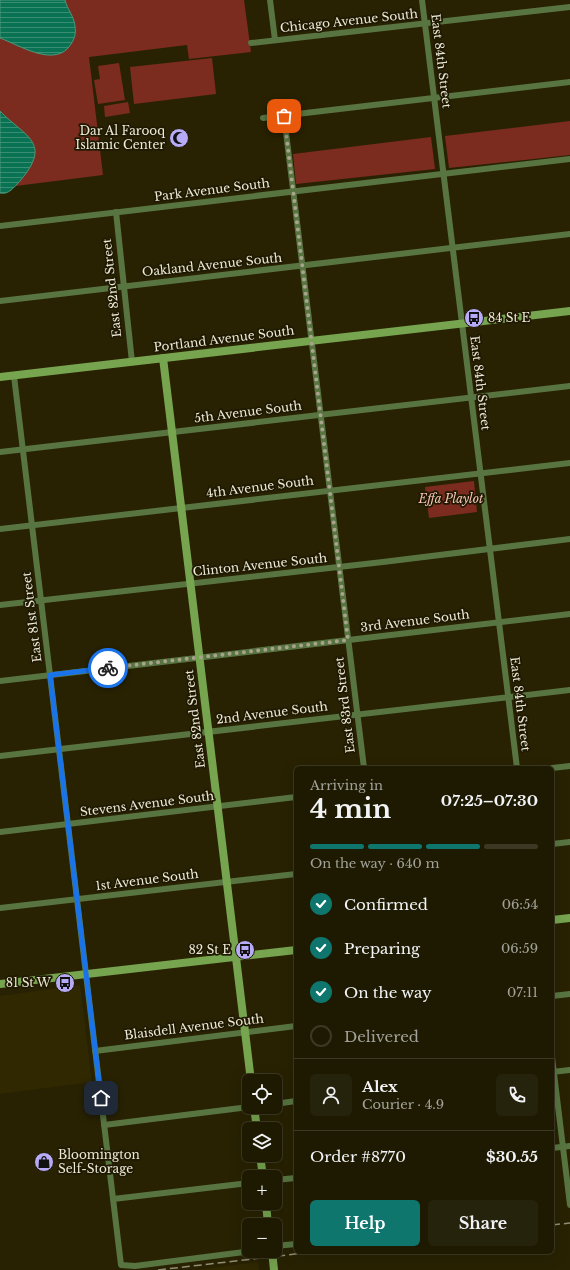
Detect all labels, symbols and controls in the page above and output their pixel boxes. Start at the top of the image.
street label: Chicago Avenue South [279,6,419,35]
street label: East 84th Street [428,13,455,110]
pin [267,99,301,133]
icon: bag [273,105,295,127]
place label: Dar Al Farooq Islamic Center [75,123,165,152]
mosque icon: Dar Al Farooq Islamic Center [168,127,190,149]
street label: Park Avenue South [153,175,271,204]
street label: East 82nd Street [99,237,124,338]
street label: Oakland Avenue South [141,250,283,279]
bus stop icon: 84 St E [463,307,485,329]
place label: 84 St E [488,310,530,325]
street label: Portland Avenue South [153,322,295,355]
street label: East 84th Street [467,335,494,432]
street label: 5th Avenue South [193,397,303,426]
street label: 4th Avenue South [205,472,315,501]
park label: Effa Playlot [418,491,484,506]
street label: Clinton Avenue South [192,550,328,579]
street label: East 81st Street [18,571,44,663]
street label: 3rd Avenue South [360,606,470,635]
courier [88,648,128,688]
street label: East 83rd Street [331,656,358,754]
street label: East 84th Street [507,656,534,753]
icon: bike [97,657,119,679]
street label: East 82nd Street [181,668,208,769]
street label: 2nd Avenue South [215,698,329,727]
text: Arriving in [310,777,383,794]
street label: Stevens Avenue South [79,788,215,819]
text: 07:25–07:30 [441,791,538,810]
text: 4 min [310,793,391,825]
text: On the way · 640 m [310,855,440,872]
street label: 1st Avenue South [94,866,199,893]
icon: check [310,893,332,915]
text: Confirmed [344,895,428,914]
text: 06:54 [502,896,538,913]
icon: check [310,937,332,959]
bus stop icon: 82 St E [234,939,256,961]
text: Preparing [344,939,420,958]
text: 06:59 [501,940,538,957]
place label: 82 St E [189,942,231,957]
bus stop icon: 81 St W [54,972,76,994]
place label: 81 St W [6,975,52,990]
icon: check [310,981,332,1003]
text: On the way [344,983,432,1002]
text: 07:11 [507,984,538,1001]
street label: Blaisdell Avenue South [123,1010,265,1043]
text: Delivered [344,1027,419,1046]
map controls [242,1074,282,1258]
button: locate [242,1074,282,1114]
button: person [310,1074,352,1116]
button: phone [496,1074,538,1116]
text: Alex [362,1077,398,1096]
pin [84,1081,118,1115]
icon: home [90,1087,112,1109]
text: Courier · 4.9 [362,1096,444,1113]
button: layers [242,1122,282,1162]
place label: Bloomington Self-Storage [58,1147,140,1176]
text: Order #8770 [310,1147,406,1166]
text: $30.55 [486,1147,538,1166]
shop icon: Bloomington Self-Storage [33,1151,55,1173]
button: + [242,1170,282,1210]
button: Help [310,1200,420,1246]
button: Share [428,1200,538,1246]
button: − [242,1218,282,1258]

